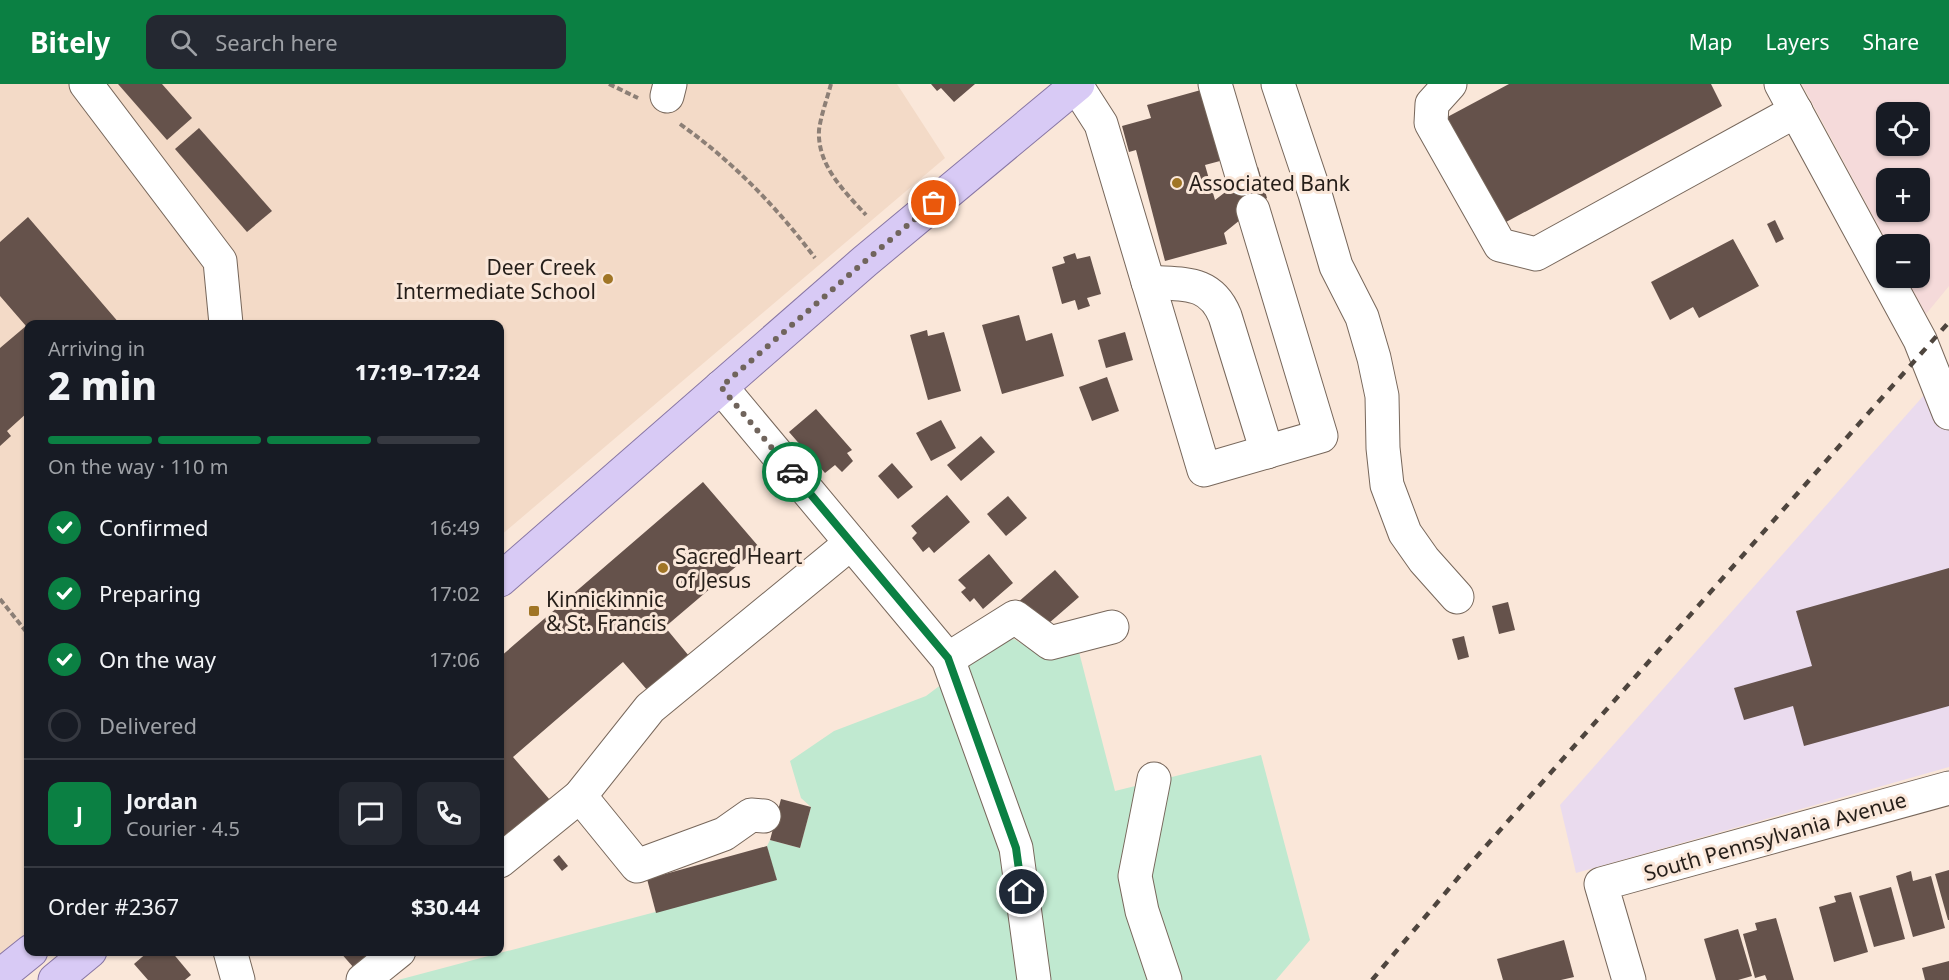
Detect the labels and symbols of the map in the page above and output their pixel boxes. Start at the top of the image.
place label: Associated Bank [1189,169,1351,197]
marker: Associated Bank [1170,176,1184,190]
pin [908,177,959,228]
place label: Deer Creek Intermediate School [396,253,597,305]
marker: Deer Creek Intermediate School [601,272,615,286]
courier [762,442,822,502]
place label: Sacred Heart of Jesus [675,542,803,594]
marker: Sacred Heart of Jesus [656,561,670,575]
place label: Kinnickinnic & St. Francis [546,585,667,637]
marker: Kinnickinnic & St. Francis [527,604,541,618]
street label: South Pennsylvania Avenue [1641,785,1909,887]
pin [996,866,1047,917]

